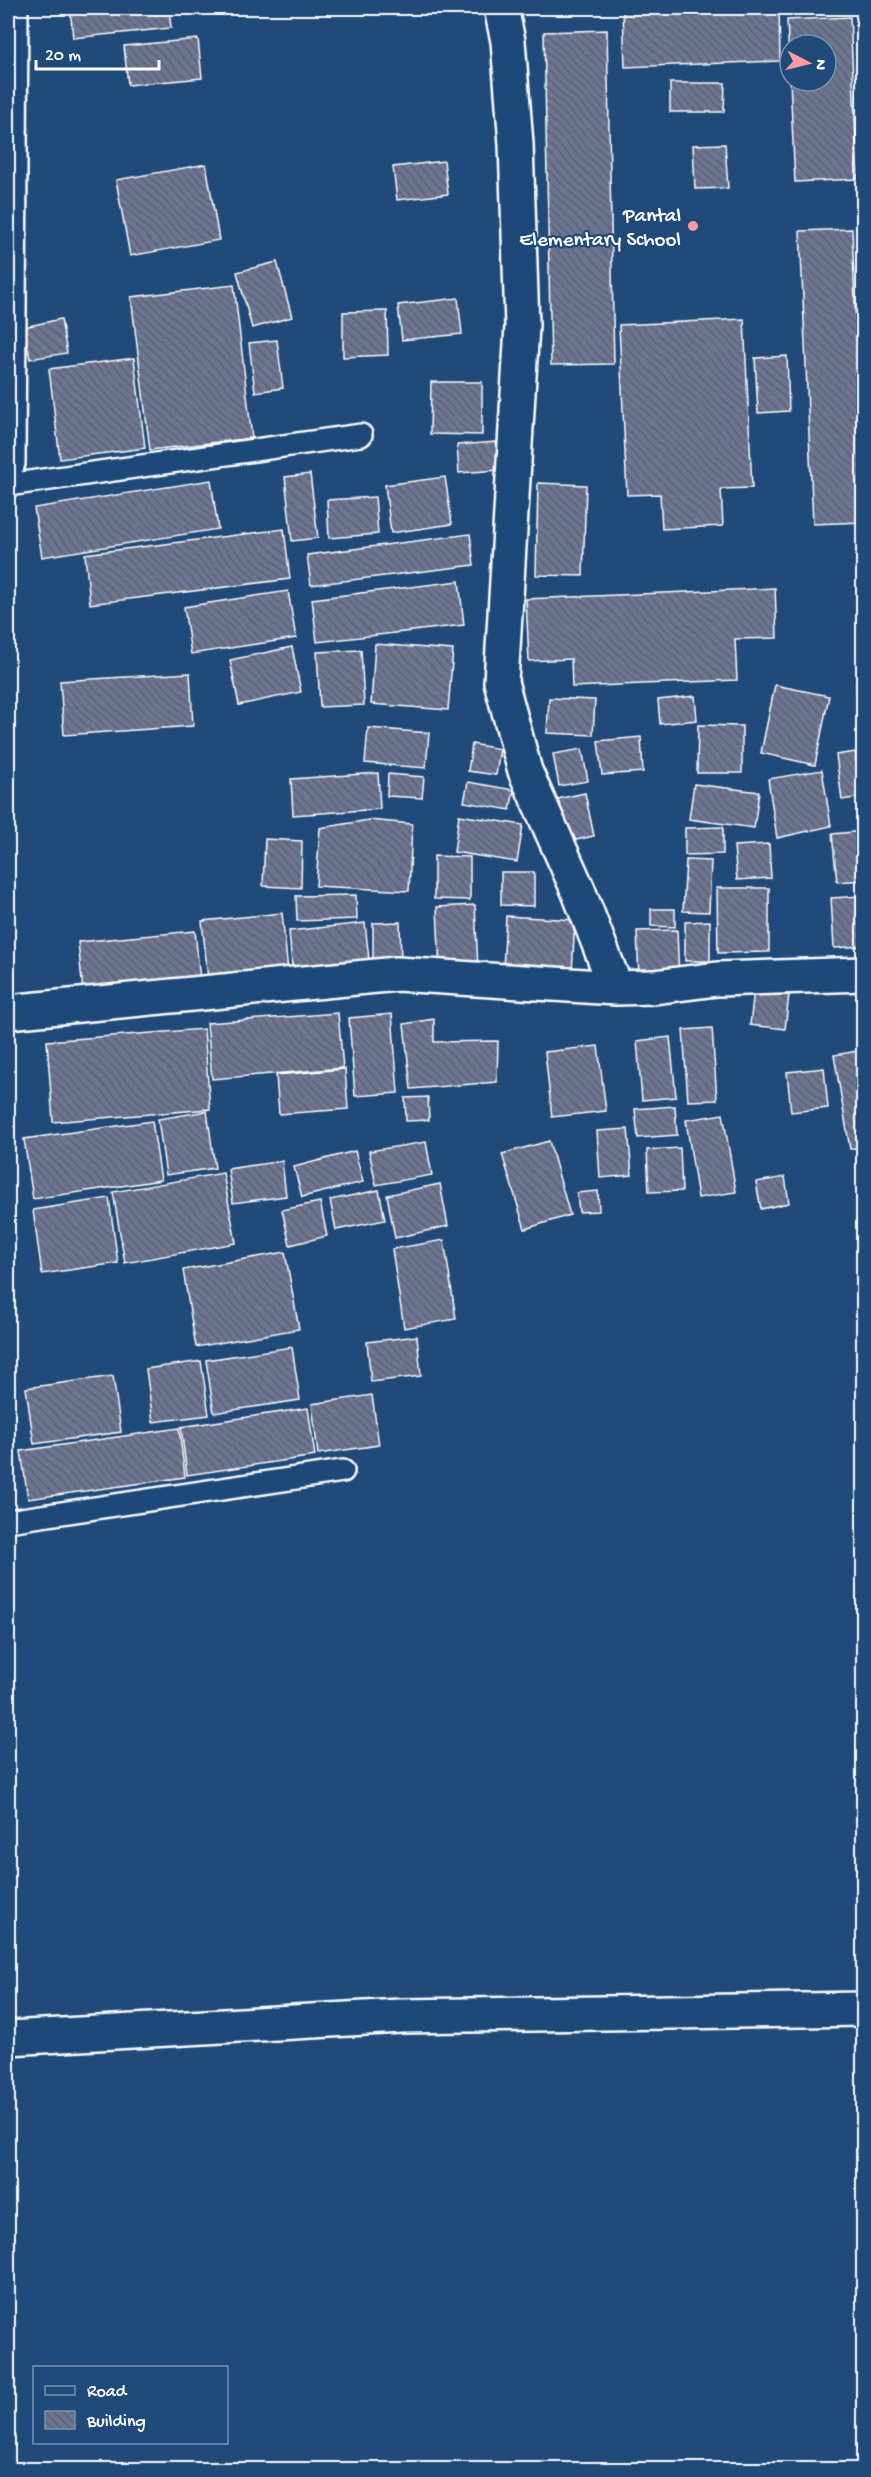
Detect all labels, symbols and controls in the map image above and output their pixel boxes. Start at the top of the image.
scale bar [36,33,159,71]
north arrow [778,33,838,93]
text: 20 m [45,46,81,67]
text: N [809,58,829,71]
place label: Pantal Elementary School [519,205,681,254]
marker: Pantal Elementary School [686,219,700,233]
legend [33,2366,228,2444]
text: Road [87,2382,128,2403]
text: Building [86,2412,146,2433]

